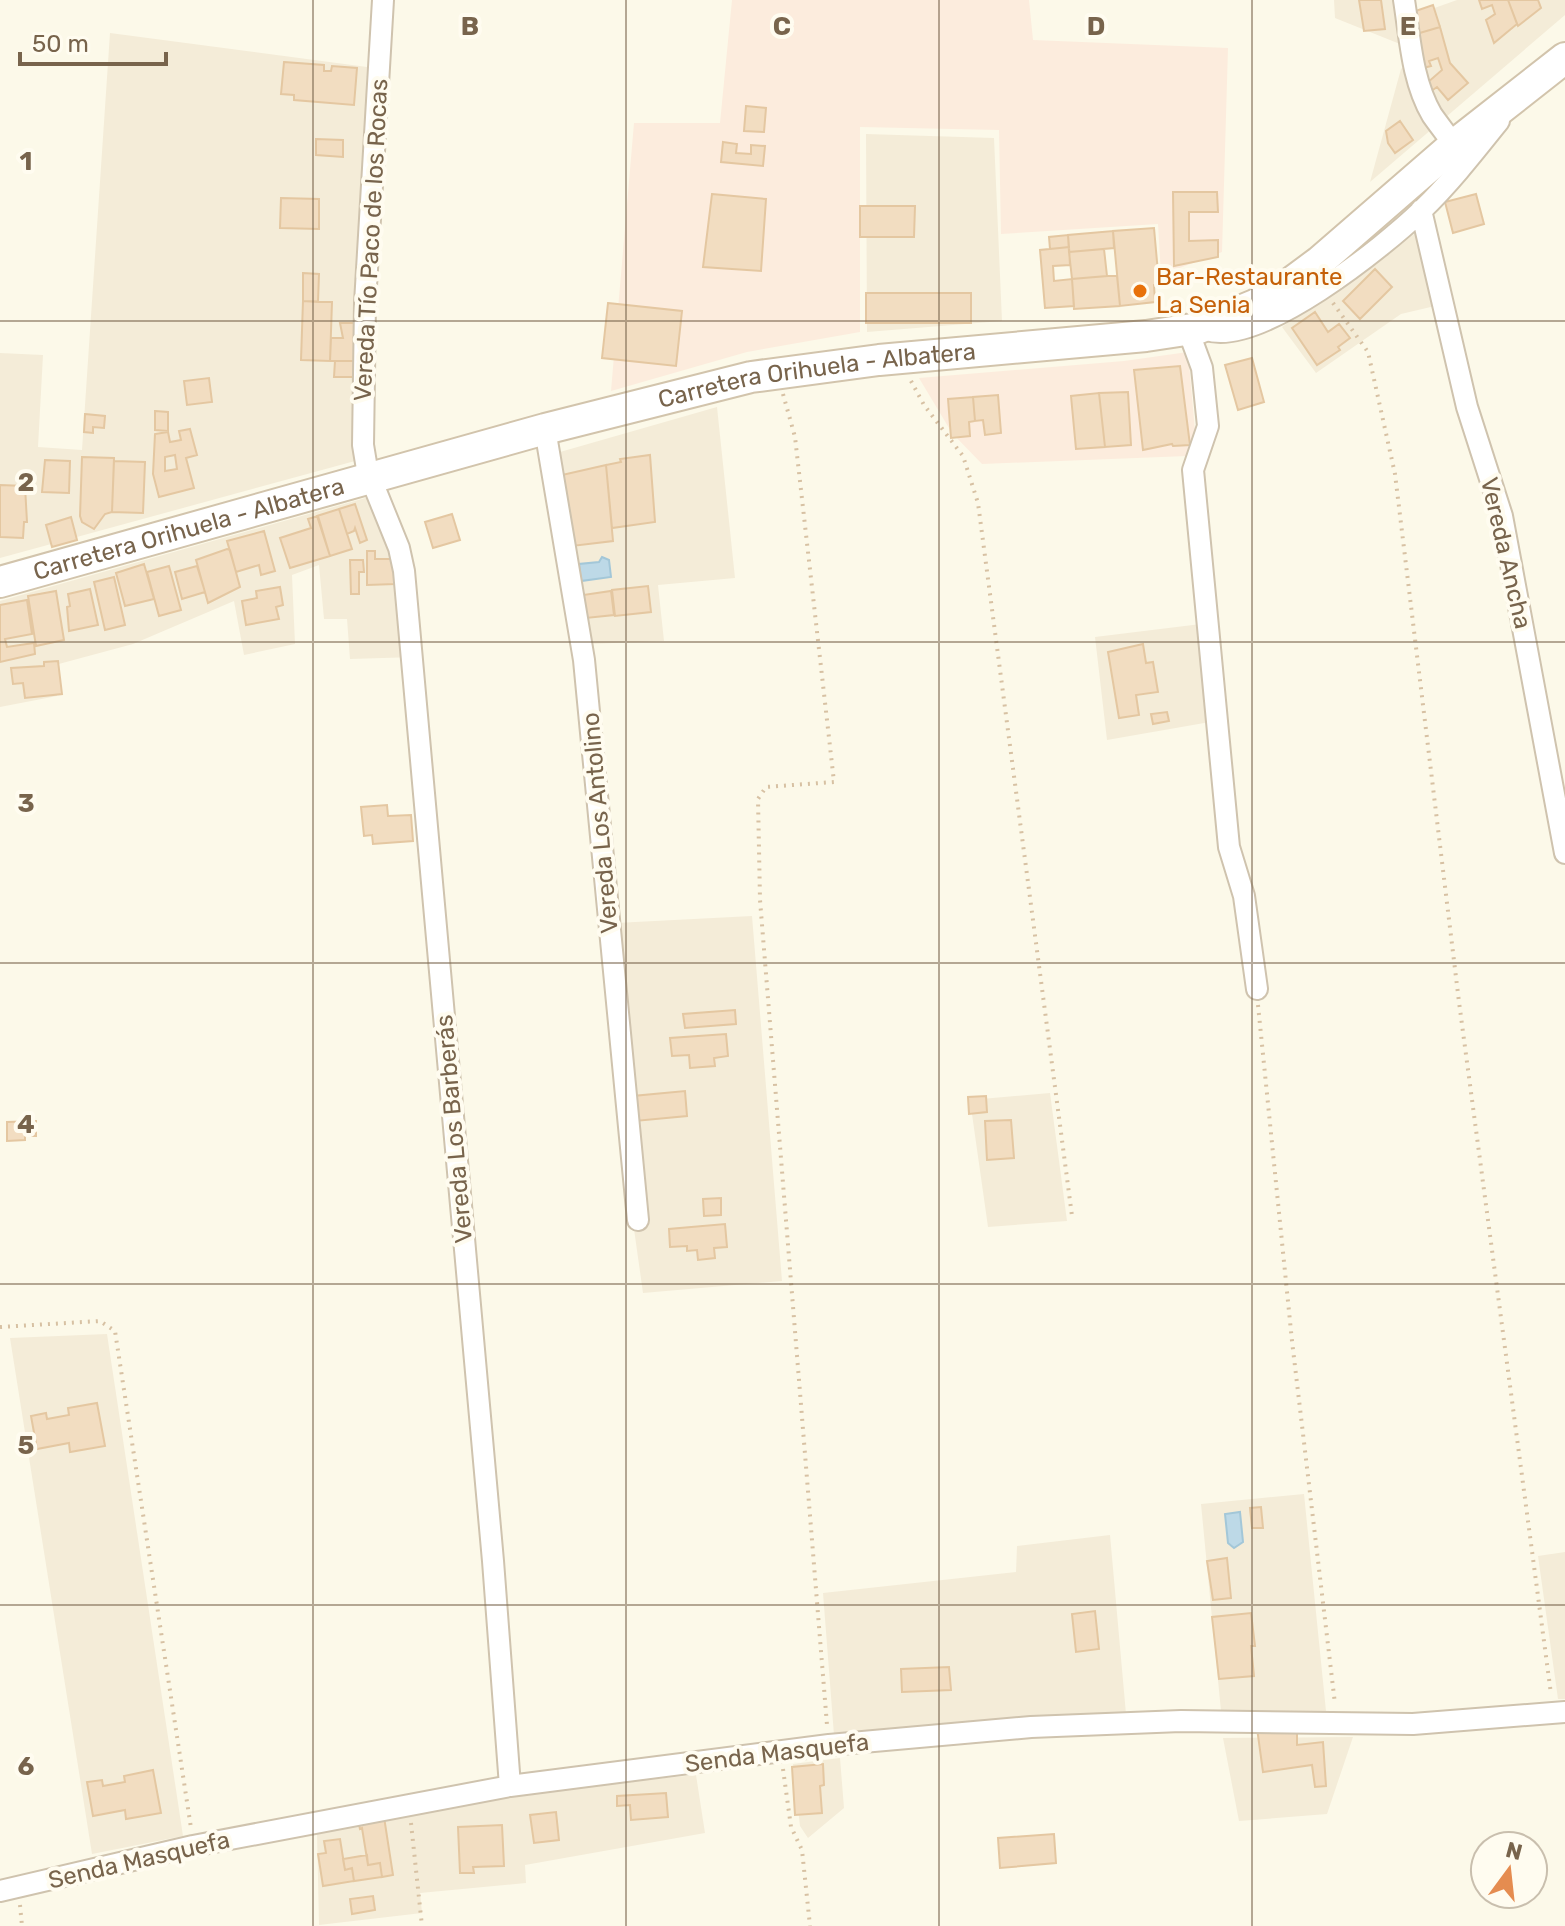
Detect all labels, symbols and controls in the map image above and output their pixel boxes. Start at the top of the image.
text: B [461,11,479,42]
text: C [773,11,791,42]
text: D [1087,11,1105,42]
text: E [1400,11,1416,42]
scale bar [20,16,166,66]
text: 50 m [32,30,89,58]
street label: Vereda Tío Paco de los Rocas [349,78,393,402]
text: 1 [20,146,32,177]
place label: Bar-Restaurante La Senia [1156,263,1343,319]
marker: Bar-Restaurante La Senia [1131,282,1149,300]
street label: Carretera Orihuela - Albatera [655,337,977,414]
text: 2 [18,467,34,498]
street label: Carretera Orihuela - Albatera [30,472,347,586]
street label: Vereda Ancha [1475,474,1537,632]
street label: Vereda Los Antolino [576,711,624,935]
text: 3 [17,788,35,819]
street label: Vereda Los Barberás [430,1014,478,1244]
text: 4 [17,1109,35,1140]
text: 5 [18,1430,34,1461]
street label: Senda Masquefa [683,1728,871,1778]
text: 6 [18,1751,35,1782]
street label: Senda Masquefa [46,1826,232,1894]
north arrow [1469,1830,1549,1910]
text: N [1503,1836,1525,1866]

